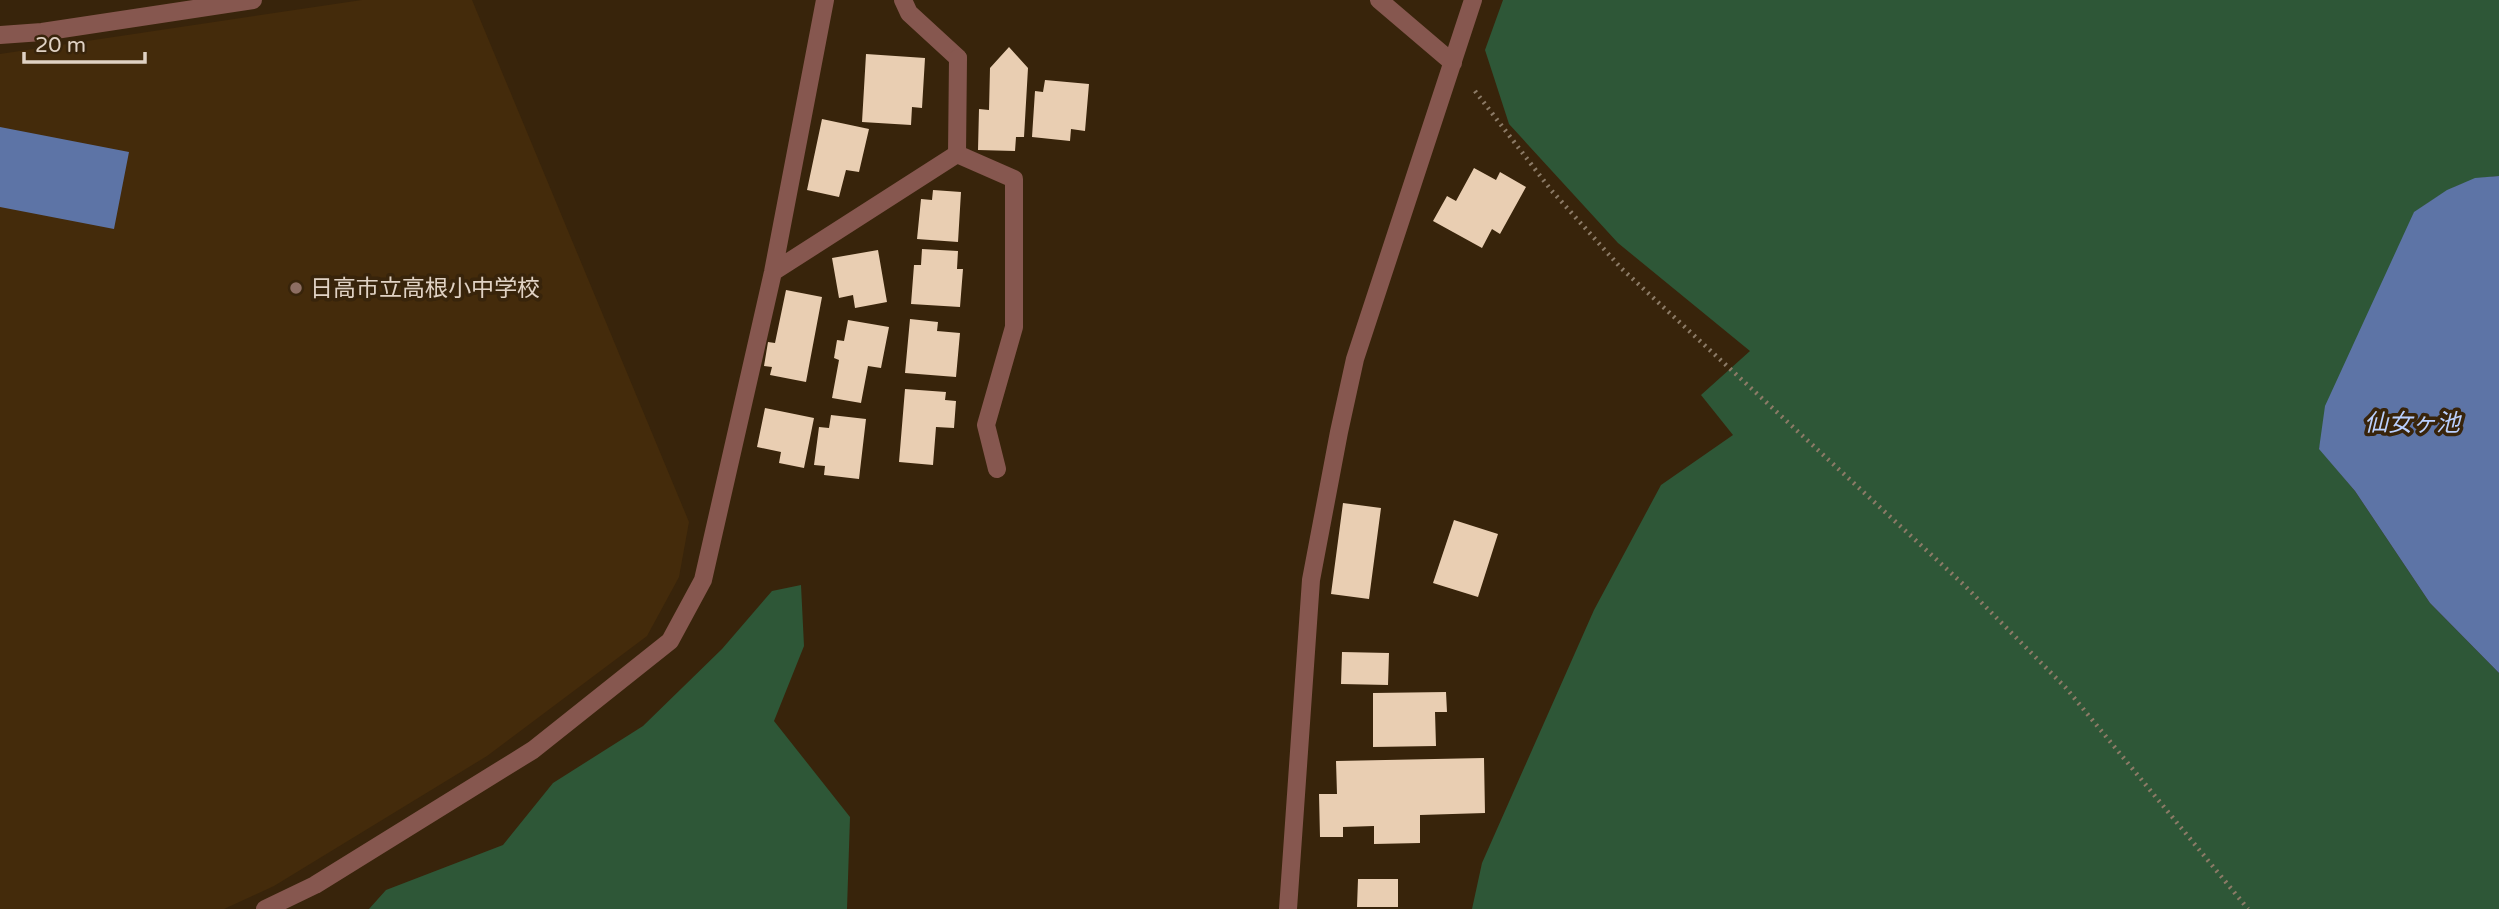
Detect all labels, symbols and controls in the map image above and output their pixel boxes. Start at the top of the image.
scale bar [24,21,145,65]
text: 20 m [35,33,86,58]
place label: 日高市立高根小中学校 [310,275,540,303]
marker: 日高市立高根小中学校 [288,280,304,296]
water label: 仙女ヶ池 [2364,409,2462,438]

